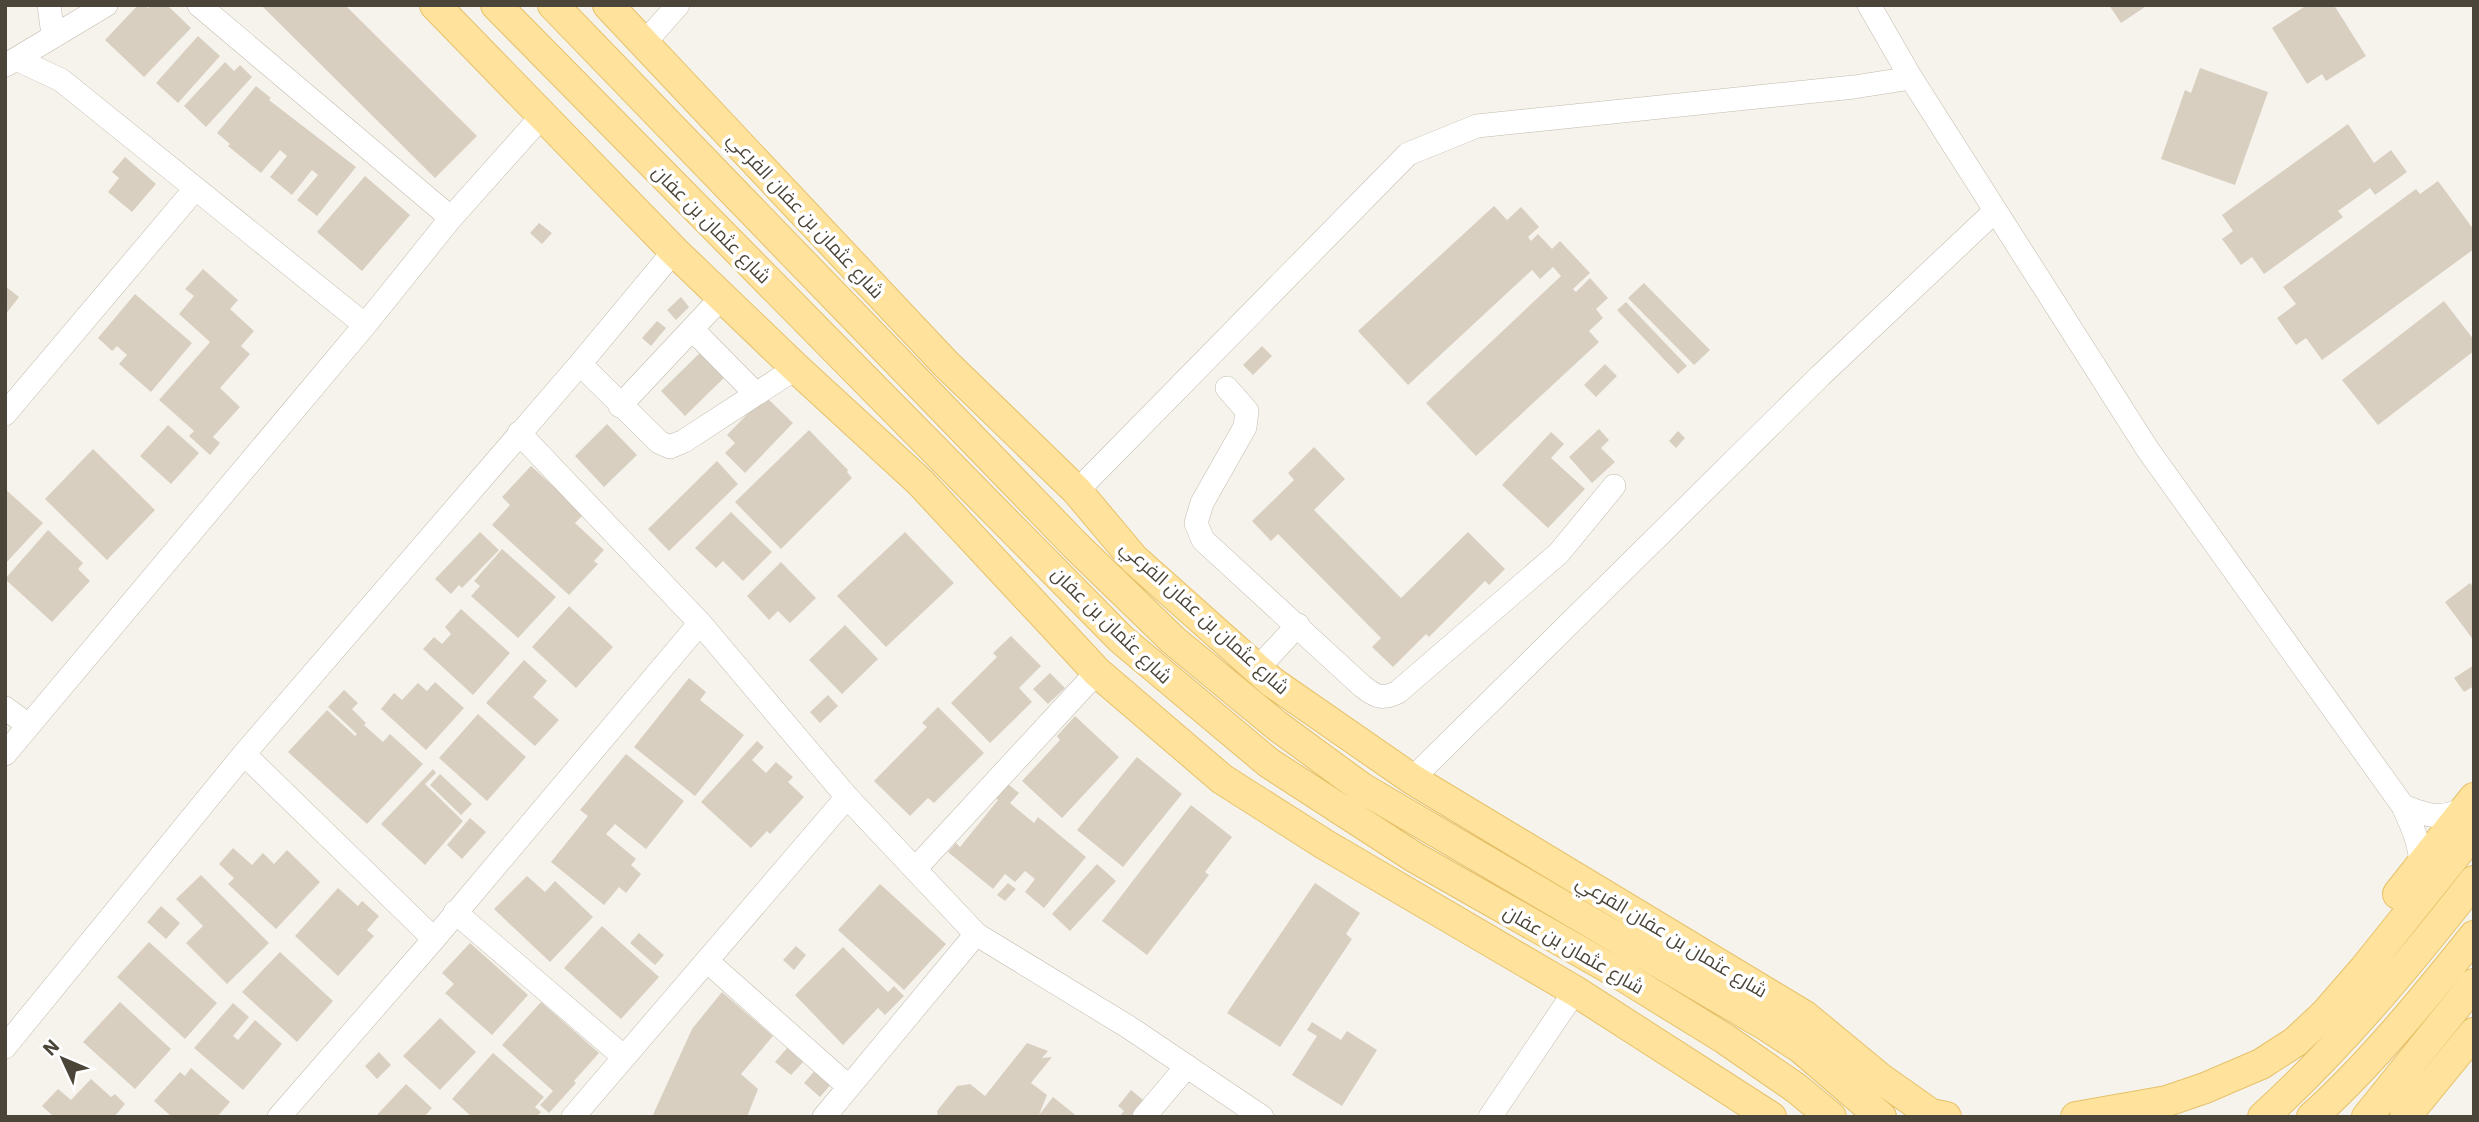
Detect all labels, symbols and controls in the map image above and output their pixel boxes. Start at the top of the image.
street label: شارع عثمان بن عفان الفرعي [720,127,889,305]
street label: شارع عثمان بن عفان [646,160,776,290]
street label: شارع عثمان بن عفان الفرعي [1114,535,1294,701]
street label: شارع عثمان بن عفان [1045,561,1177,690]
street label: شارع عثمان بن عفان الفرعي [1572,870,1772,1002]
street label: شارع عثمان بن عفان [1500,900,1648,998]
north arrow [28,1024,98,1094]
text: N [37,1034,64,1060]

